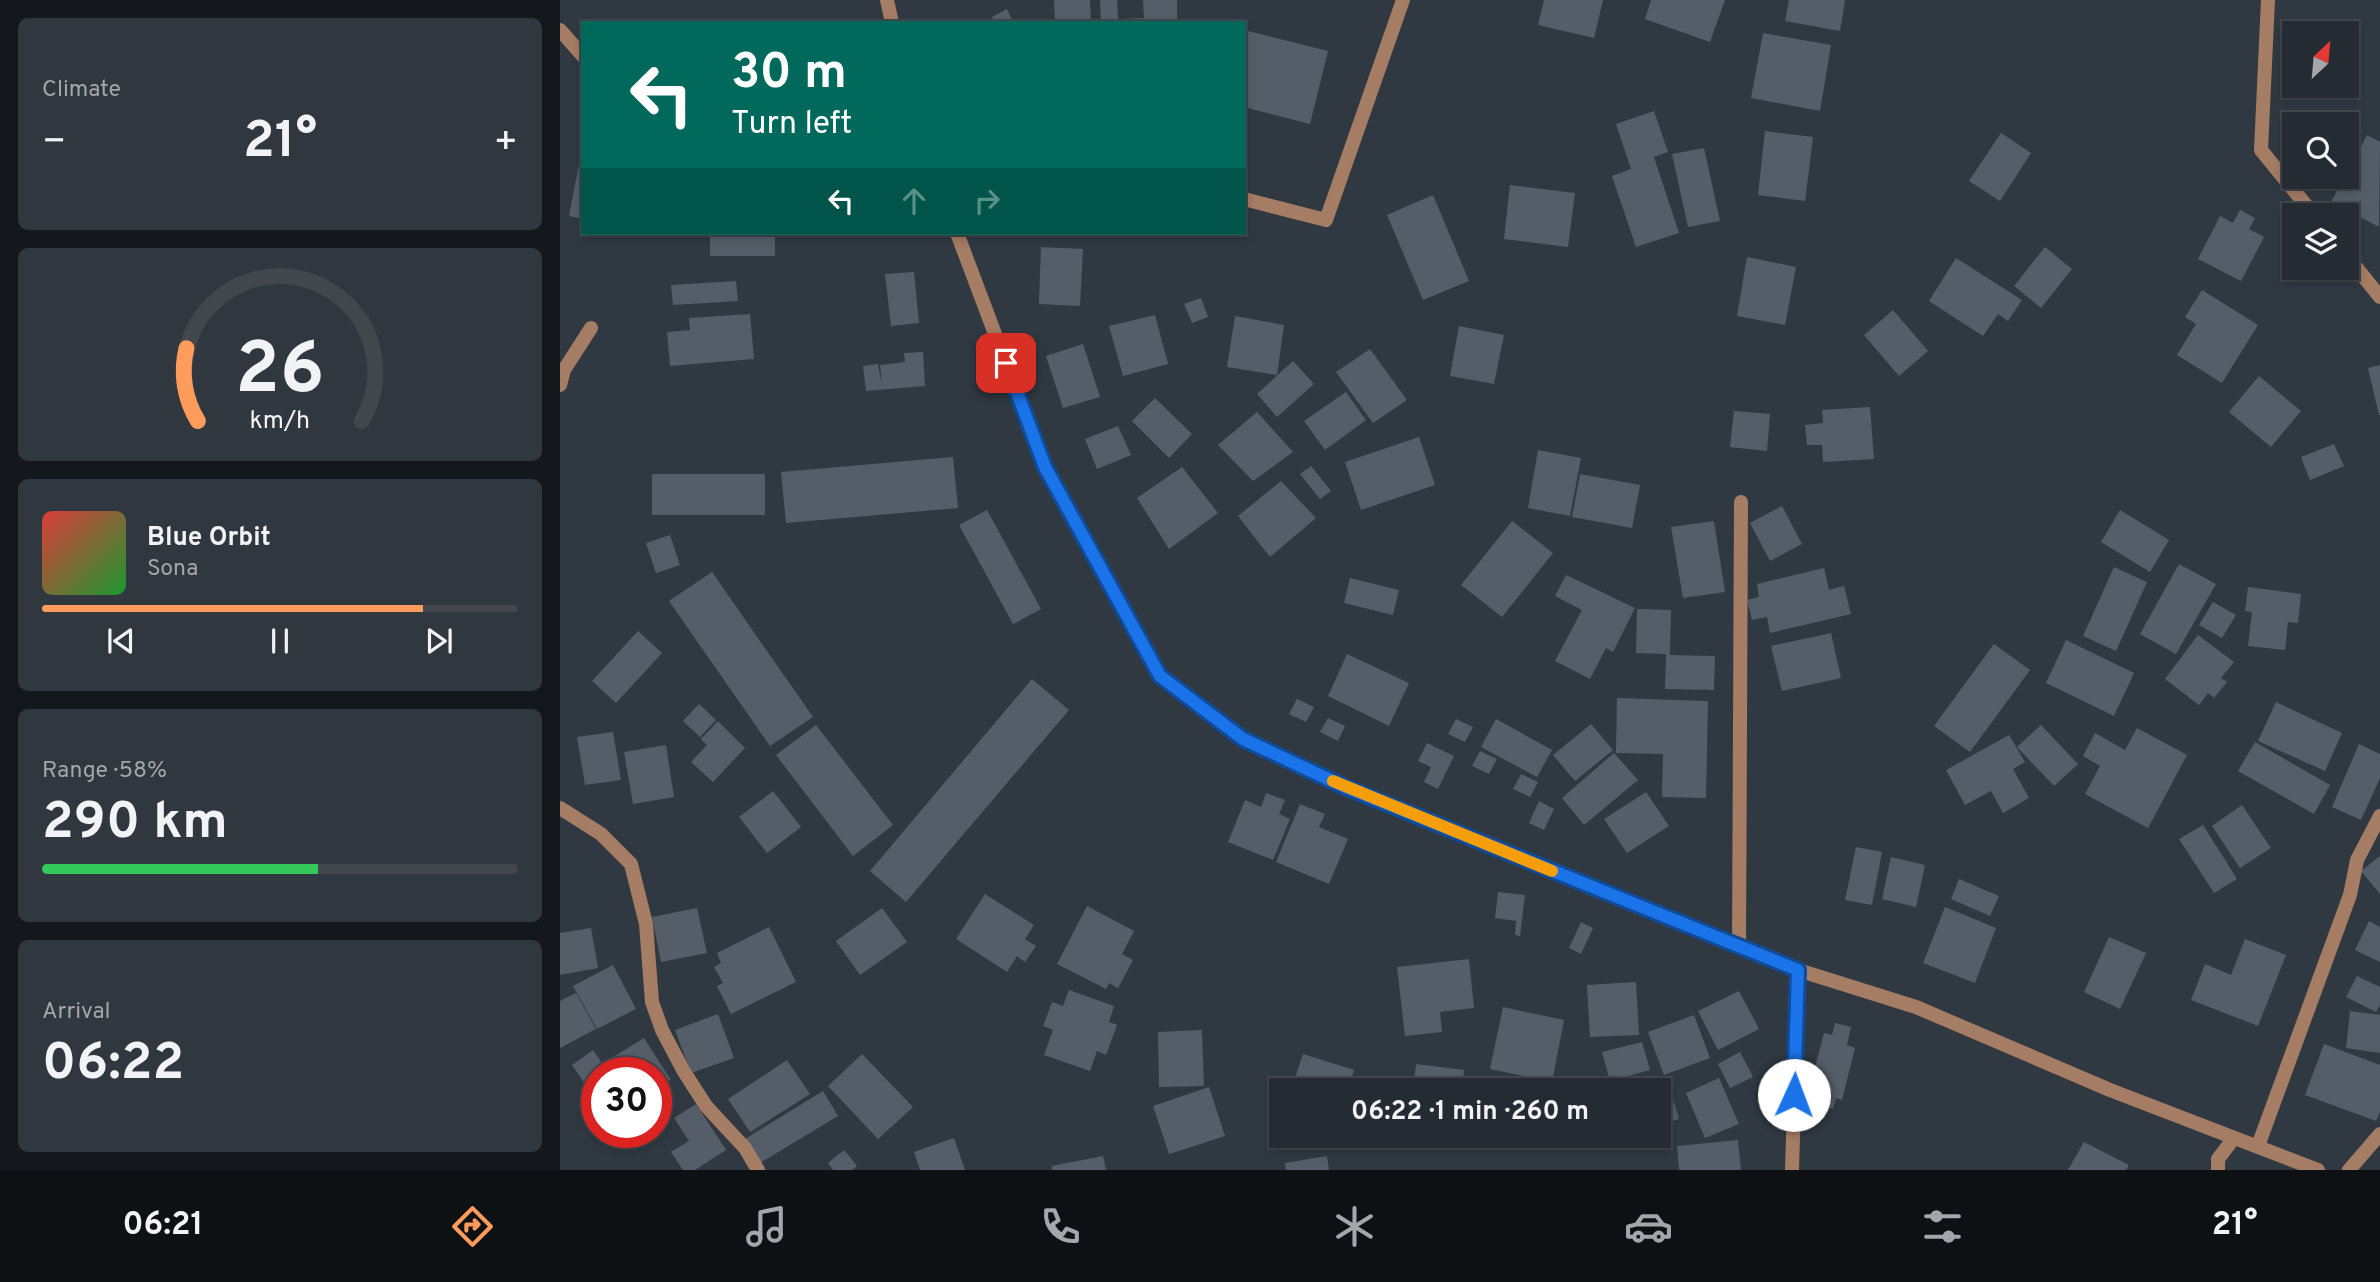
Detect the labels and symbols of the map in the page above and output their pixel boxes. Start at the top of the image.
north arrow [2282,21,2359,98]
pin [976,333,1036,393]
speed limit sign: 30 [581,1057,672,1148]
position arrow [1757,1058,1831,1132]

